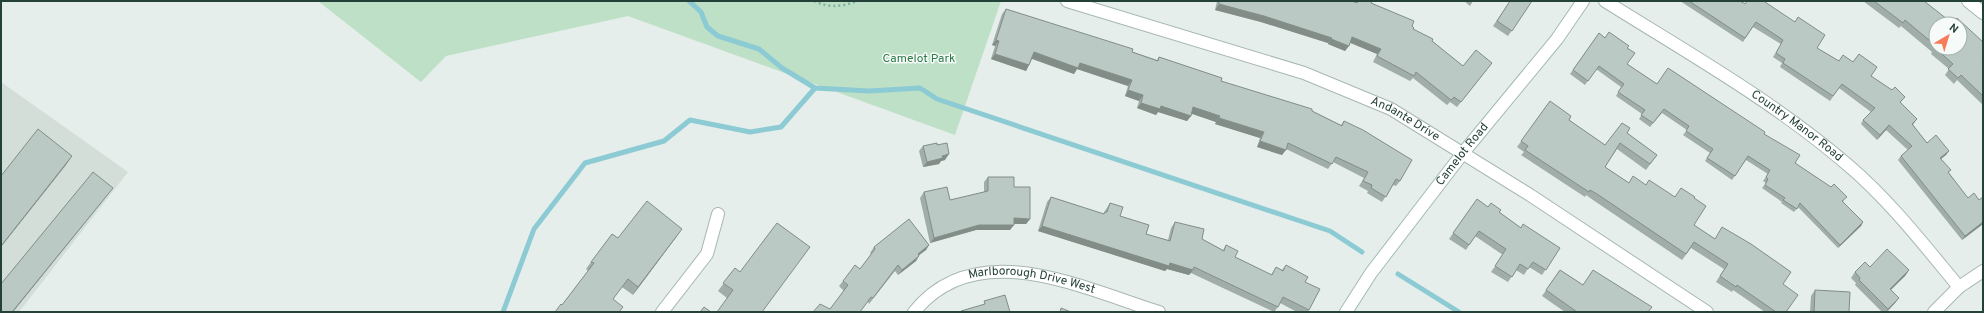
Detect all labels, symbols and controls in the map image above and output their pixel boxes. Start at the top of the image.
north arrow [1928,16,1968,56]
text: N [1946,21,1961,37]
park label: Camelot Park [883,51,955,67]
street label: Country Manor Road [1748,87,1846,165]
street label: Andante Drive [1368,93,1443,145]
street label: Camelot Road [1433,120,1492,189]
street label: Marlborough Drive West [967,264,1097,298]

